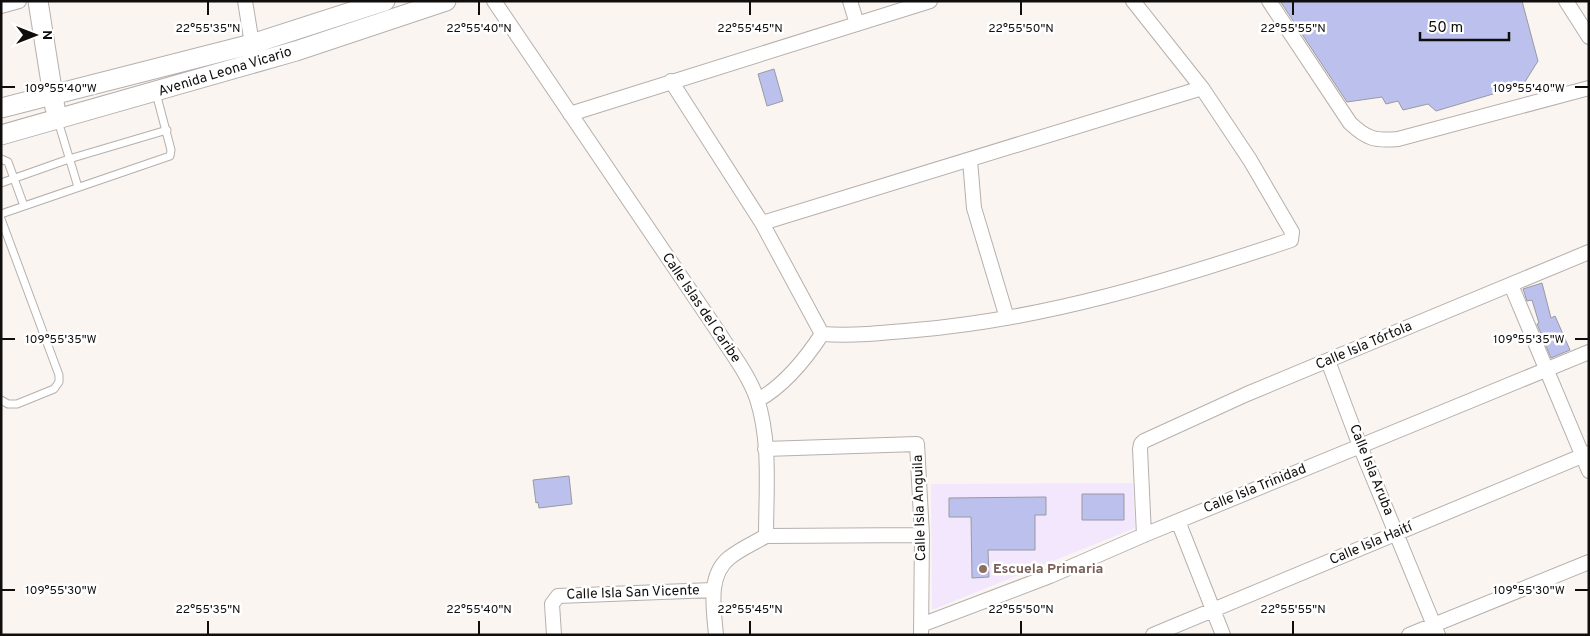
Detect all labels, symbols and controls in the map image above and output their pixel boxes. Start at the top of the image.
north arrow [10,10,60,60]
scale bar [1420,10,1509,42]
text: 50 m [1428,19,1463,38]
text: 22°55'35"N [175,21,241,37]
text: 22°55'40"N [446,21,512,37]
text: 22°55'45"N [717,21,783,37]
text: 22°55'50"N [988,21,1054,37]
text: 22°55'55"N [1260,21,1326,37]
text: N [38,30,55,40]
street label: Avenida Leona Vicario [156,44,294,100]
text: 109°55'40"W [25,81,97,97]
text: 109°55'40"W [1493,81,1565,97]
street label: Calle Islas del Caribe [658,250,744,366]
street label: Calle Isla Tórtola [1313,318,1415,374]
text: 109°55'35"W [25,332,97,348]
text: 109°55'35"W [1493,332,1565,348]
street label: Calle Isla Aruba [1345,422,1397,518]
street label: Calle Isla Anguila [910,454,930,562]
street label: Calle Isla Trinidad [1201,461,1309,517]
street label: Calle Isla Haití [1327,518,1416,569]
place label: Escuela Primaria [993,561,1103,578]
marker: Escuela Primaria [977,563,989,575]
street label: Calle Isla San Vicente [566,582,700,604]
text: 109°55'30"W [25,583,97,599]
text: 109°55'30"W [1493,583,1565,599]
text: 22°55'35"N [175,602,241,618]
text: 22°55'40"N [446,602,512,618]
text: 22°55'45"N [717,602,783,618]
text: 22°55'50"N [988,602,1054,618]
text: 22°55'55"N [1260,602,1326,618]

